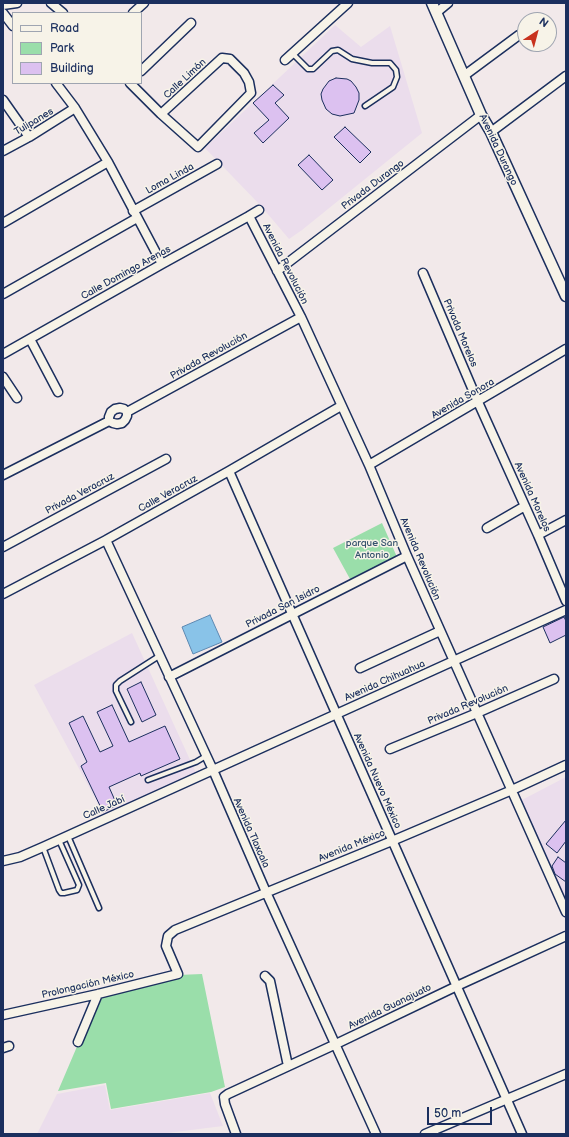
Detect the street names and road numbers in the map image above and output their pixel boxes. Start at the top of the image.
street label: Calle Limón [161,56,209,102]
street label: Tulipanes [12,106,56,138]
street label: Avenida Durango [476,112,520,188]
street label: Privada Durango [339,158,407,212]
street label: Loma Linda [144,161,196,197]
street label: Avenida Revolución [260,222,310,306]
street label: Calle Domingo Arenas [79,243,173,303]
street label: Privada Morelos [440,297,480,369]
street label: Privada Revolución [168,330,250,382]
street label: Avenida Sonora [429,376,497,422]
street label: Avenida Morelos [511,460,553,534]
street label: Privada Veracruz [44,471,116,517]
street label: Calle Veracruz [136,473,200,515]
street label: Avenida Revolución [397,516,443,602]
street label: Privada San Isidro [244,583,322,631]
street label: Avenida Chihuahua [343,658,427,704]
street label: Privada Revolución [426,683,510,727]
street label: Avenida Nuevo México [351,731,403,831]
street label: Calle Jabí [81,793,127,823]
street label: Avenida Tlaxcala [230,796,272,870]
street label: Avenida México [317,827,387,865]
street label: Prolongación México [41,969,135,1001]
street label: Avenida Guanajuato [347,982,433,1032]

